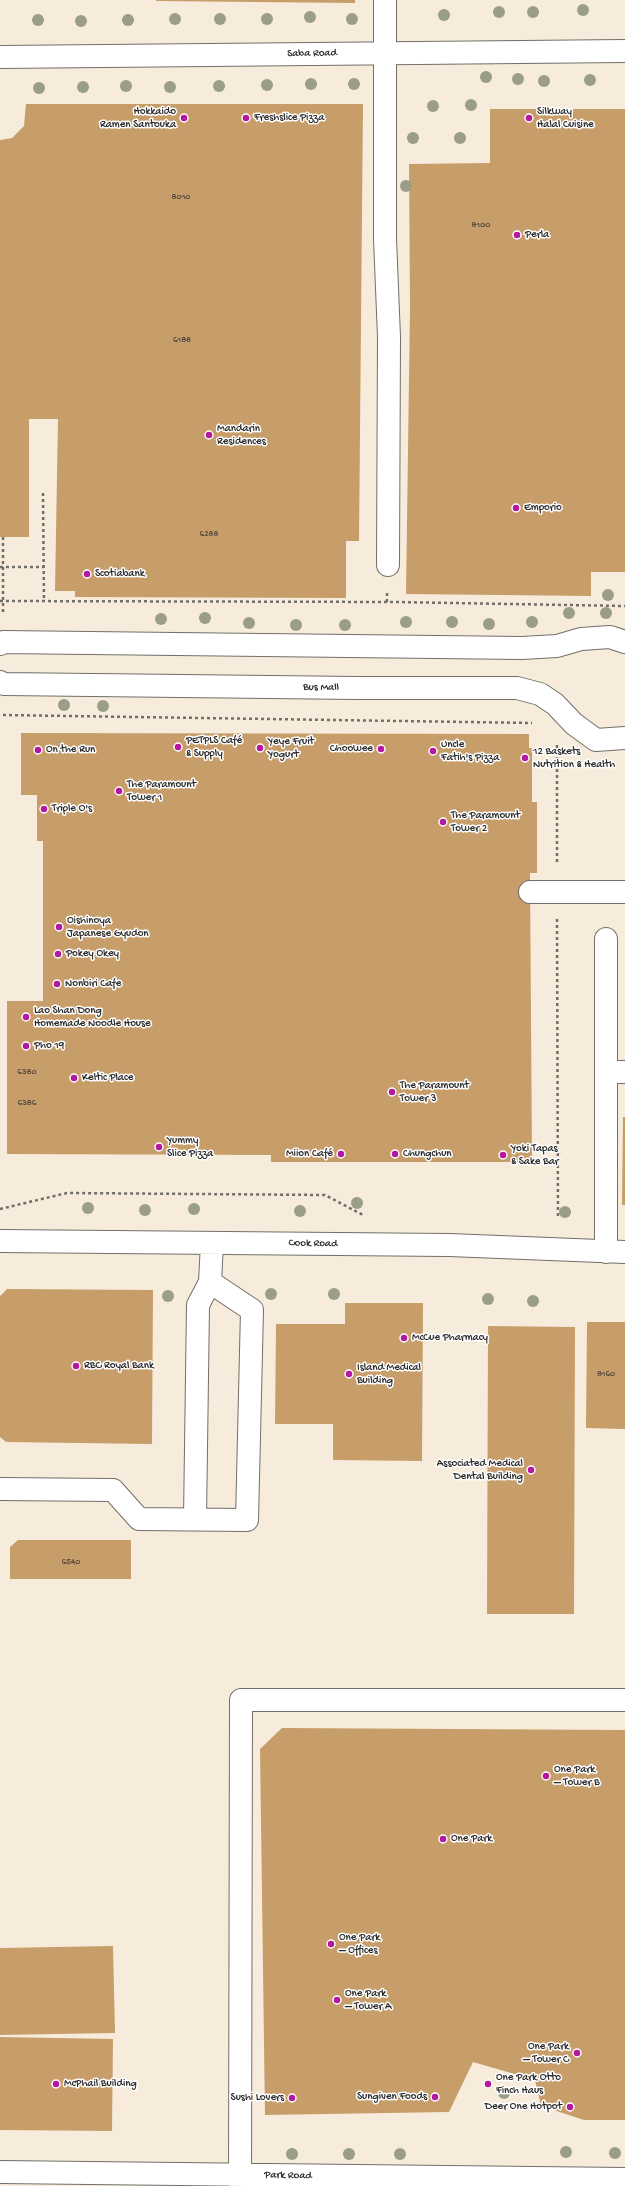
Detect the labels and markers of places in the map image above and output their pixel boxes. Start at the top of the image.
place label: Hokkaido Ramen Santouka [100,105,176,131]
place label: Silkway Halal Cuisine [537,105,594,131]
place label: Freshslice Pizza [254,111,324,125]
marker: Hokkaido Ramen Santouka [179,113,189,123]
marker: Freshslice Pizza [241,113,251,123]
marker: Silkway Halal Cuisine [524,113,534,123]
place label: Perla [525,228,549,242]
marker: Perla [512,230,522,240]
place label: Mandarin Residences [217,422,266,448]
marker: Mandarin Residences [204,430,214,440]
place label: Emporio [524,501,562,515]
marker: Emporio [511,503,521,513]
place label: Scotiabank [95,567,145,581]
marker: Scotiabank [82,569,92,579]
place label: PETPLS Café & Supply [186,734,242,760]
place label: Yeye Fruit Yogurt [268,735,314,761]
place label: Uncle Fatih's Pizza [441,738,499,764]
marker: PETPLS Café & Supply [173,742,183,752]
place label: Choowee [330,742,373,756]
place label: On the Run [46,743,95,757]
marker: Yeye Fruit Yogurt [255,743,265,753]
marker: Choowee [376,744,386,754]
marker: On the Run [33,745,43,755]
place label: 12 Baskets Nutrition & Health [533,745,615,771]
marker: Uncle Fatih's Pizza [428,746,438,756]
marker: 12 Baskets Nutrition & Health [520,753,530,763]
place label: The Paramount Tower 1 [127,778,196,804]
marker: The Paramount Tower 1 [114,786,124,796]
place label: Triple O's [52,802,92,816]
marker: Triple O's [39,804,49,814]
place label: The Paramount Tower 2 [451,809,520,835]
marker: The Paramount Tower 2 [438,817,448,827]
place label: Oishinoya Japanese Gyudon [67,914,149,940]
marker: Oishinoya Japanese Gyudon [54,922,64,932]
place label: Pokey Okey [66,947,119,961]
marker: Pokey Okey [53,949,63,959]
place label: Nonbiri Cafe [65,977,121,991]
marker: Nonbiri Cafe [52,979,62,989]
place label: Lao Shan Dong Homemade Noodle House [34,1004,151,1030]
marker: Lao Shan Dong Homemade Noodle House [21,1012,31,1022]
place label: Pho 19 [34,1039,64,1053]
marker: Pho 19 [21,1041,31,1051]
place label: Keltic Place [82,1071,133,1085]
marker: Keltic Place [69,1073,79,1083]
place label: The Paramount Tower 3 [400,1079,469,1105]
marker: The Paramount Tower 3 [387,1087,397,1097]
place label: Yummy Slice Pizza [167,1134,213,1160]
marker: Yummy Slice Pizza [154,1142,164,1152]
place label: Yoki Tapas & Sake Bar [511,1142,559,1168]
place label: Miion Café [286,1147,333,1161]
place label: Chungchun [403,1147,452,1161]
marker: Miion Café [336,1149,346,1159]
marker: Chungchun [390,1149,400,1159]
marker: Yoki Tapas & Sake Bar [498,1150,508,1160]
place label: McCue Pharmacy [412,1331,488,1345]
marker: McCue Pharmacy [399,1333,409,1343]
place label: RBC Royal Bank [84,1359,154,1373]
marker: RBC Royal Bank [71,1361,81,1371]
place label: Island Medical Building [357,1361,421,1387]
marker: Island Medical Building [344,1369,354,1379]
place label: Associated Medical Dental Building [437,1457,523,1483]
marker: Associated Medical Dental Building [526,1465,536,1475]
place label: One Park – Tower B [554,1763,600,1789]
marker: One Park – Tower B [541,1771,551,1781]
place label: One Park [451,1832,492,1846]
marker: One Park [438,1834,448,1844]
place label: One Park – Offices [339,1931,380,1957]
marker: One Park – Offices [326,1939,336,1949]
place label: One Park – Tower A [345,1987,391,2013]
marker: One Park – Tower A [332,1995,342,2005]
place label: One Park – Tower C [523,2040,569,2066]
marker: One Park – Tower C [572,2048,582,2058]
place label: One Park Otto Finch Haus [496,2071,561,2097]
place label: McPhail Building [64,2077,137,2091]
marker: McPhail Building [51,2079,61,2089]
marker: One Park Otto Finch Haus [483,2079,493,2089]
place label: Sungiven Foods [357,2090,427,2104]
place label: Sushi Lovers [231,2091,284,2105]
marker: Sungiven Foods [430,2092,440,2102]
marker: Sushi Lovers [287,2093,297,2103]
place label: Deer One Hotpot [485,2100,562,2114]
marker: Deer One Hotpot [565,2102,575,2112]

